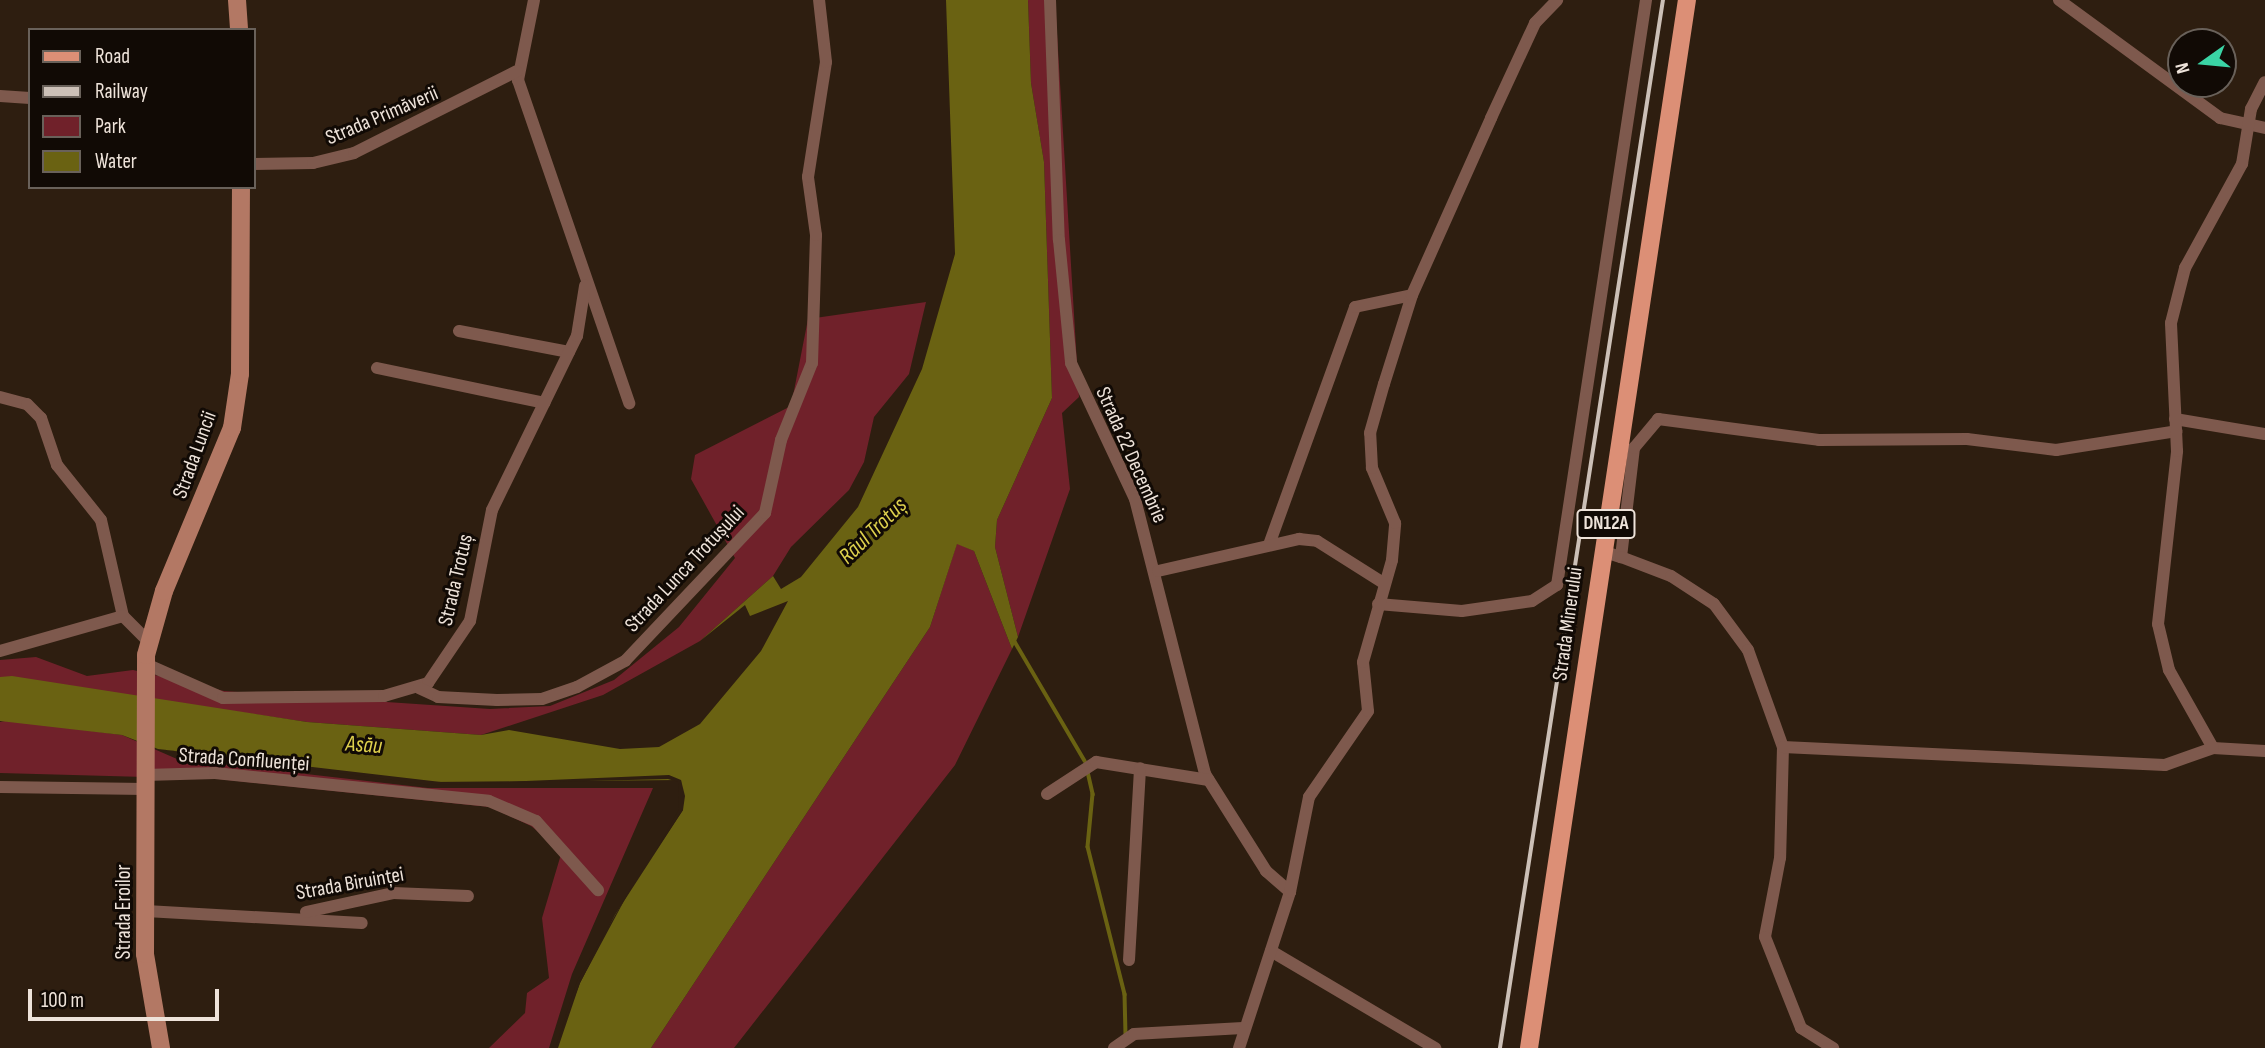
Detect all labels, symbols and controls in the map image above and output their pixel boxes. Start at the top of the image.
legend [28,28,256,189]
north arrow [2167,28,2237,98]
text: Road [95,44,130,69]
text: N [2171,60,2196,76]
text: Railway [95,79,148,104]
street label: Strada Primăverii [322,81,442,151]
text: Park [95,114,126,139]
text: Water [95,149,137,174]
street label: Strada 22 Decembrie [1090,383,1172,527]
street label: Strada Luncii [168,408,222,502]
water label: Râul Trotuș [833,492,913,570]
street label: Strada Lunca Trotușului [620,500,750,638]
road number: DN12A [1576,509,1636,540]
street label: Strada Trotuș [433,532,479,628]
street label: Strada Minerului [1548,566,1588,682]
water label: Asău [345,730,383,760]
street label: Strada Confluenței [178,743,310,777]
street label: Strada Biruinței [294,862,406,906]
street label: Strada Eroilor [111,865,137,959]
scale bar [32,974,222,1018]
text: 100 m [41,988,84,1013]

